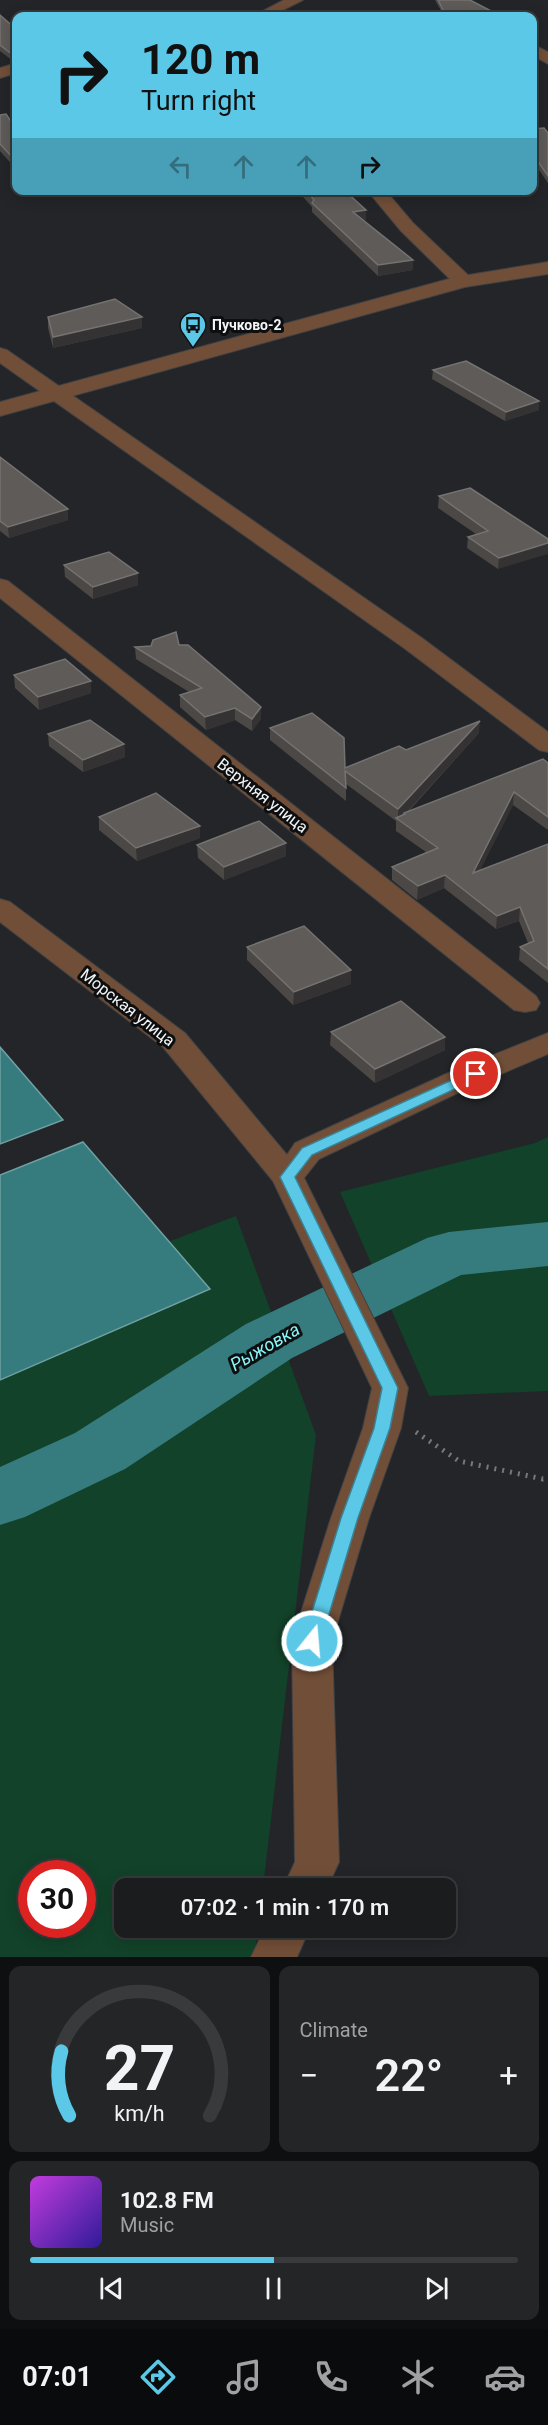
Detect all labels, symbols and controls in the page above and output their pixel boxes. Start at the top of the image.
text: 120 m [141,35,260,84]
icon: right [42,36,120,114]
text: Turn right [141,85,256,117]
icon: left [164,150,197,183]
icon: ahead [227,150,260,183]
icon: ahead [290,150,323,183]
icon: right [353,150,386,183]
bus stop icon: Пучково-2 [178,310,208,348]
place label: Пучково-2 [212,317,282,333]
street label: Верхняя улица [214,754,312,837]
street label: Морская улица [77,965,179,1050]
pin [450,1048,501,1099]
icon: arrive [459,1057,492,1090]
water label: Рыжовка [226,1318,303,1375]
position arrow [280,1609,344,1673]
speed limit sign: 30 [18,1860,96,1938]
text: 07:02 · 1 min · 170 m [181,1895,389,1920]
text: Climate [300,2018,368,2042]
text: 27 [103,2032,175,2105]
text: 22° [374,2049,443,2102]
text: − [300,2056,318,2095]
text: + [499,2056,518,2095]
text: km/h [114,2101,164,2126]
text: 102.8 FM [120,2188,214,2213]
text: Music [120,2213,174,2237]
icon: previous [95,2272,128,2305]
icon: pause [257,2272,290,2305]
icon: next [420,2272,453,2305]
icon: directions [137,2356,179,2398]
icon: music [223,2356,265,2398]
icon: phone [310,2356,352,2398]
icon: climate [397,2356,439,2398]
icon: car [484,2356,526,2398]
text: 07:01 [22,2361,92,2393]

